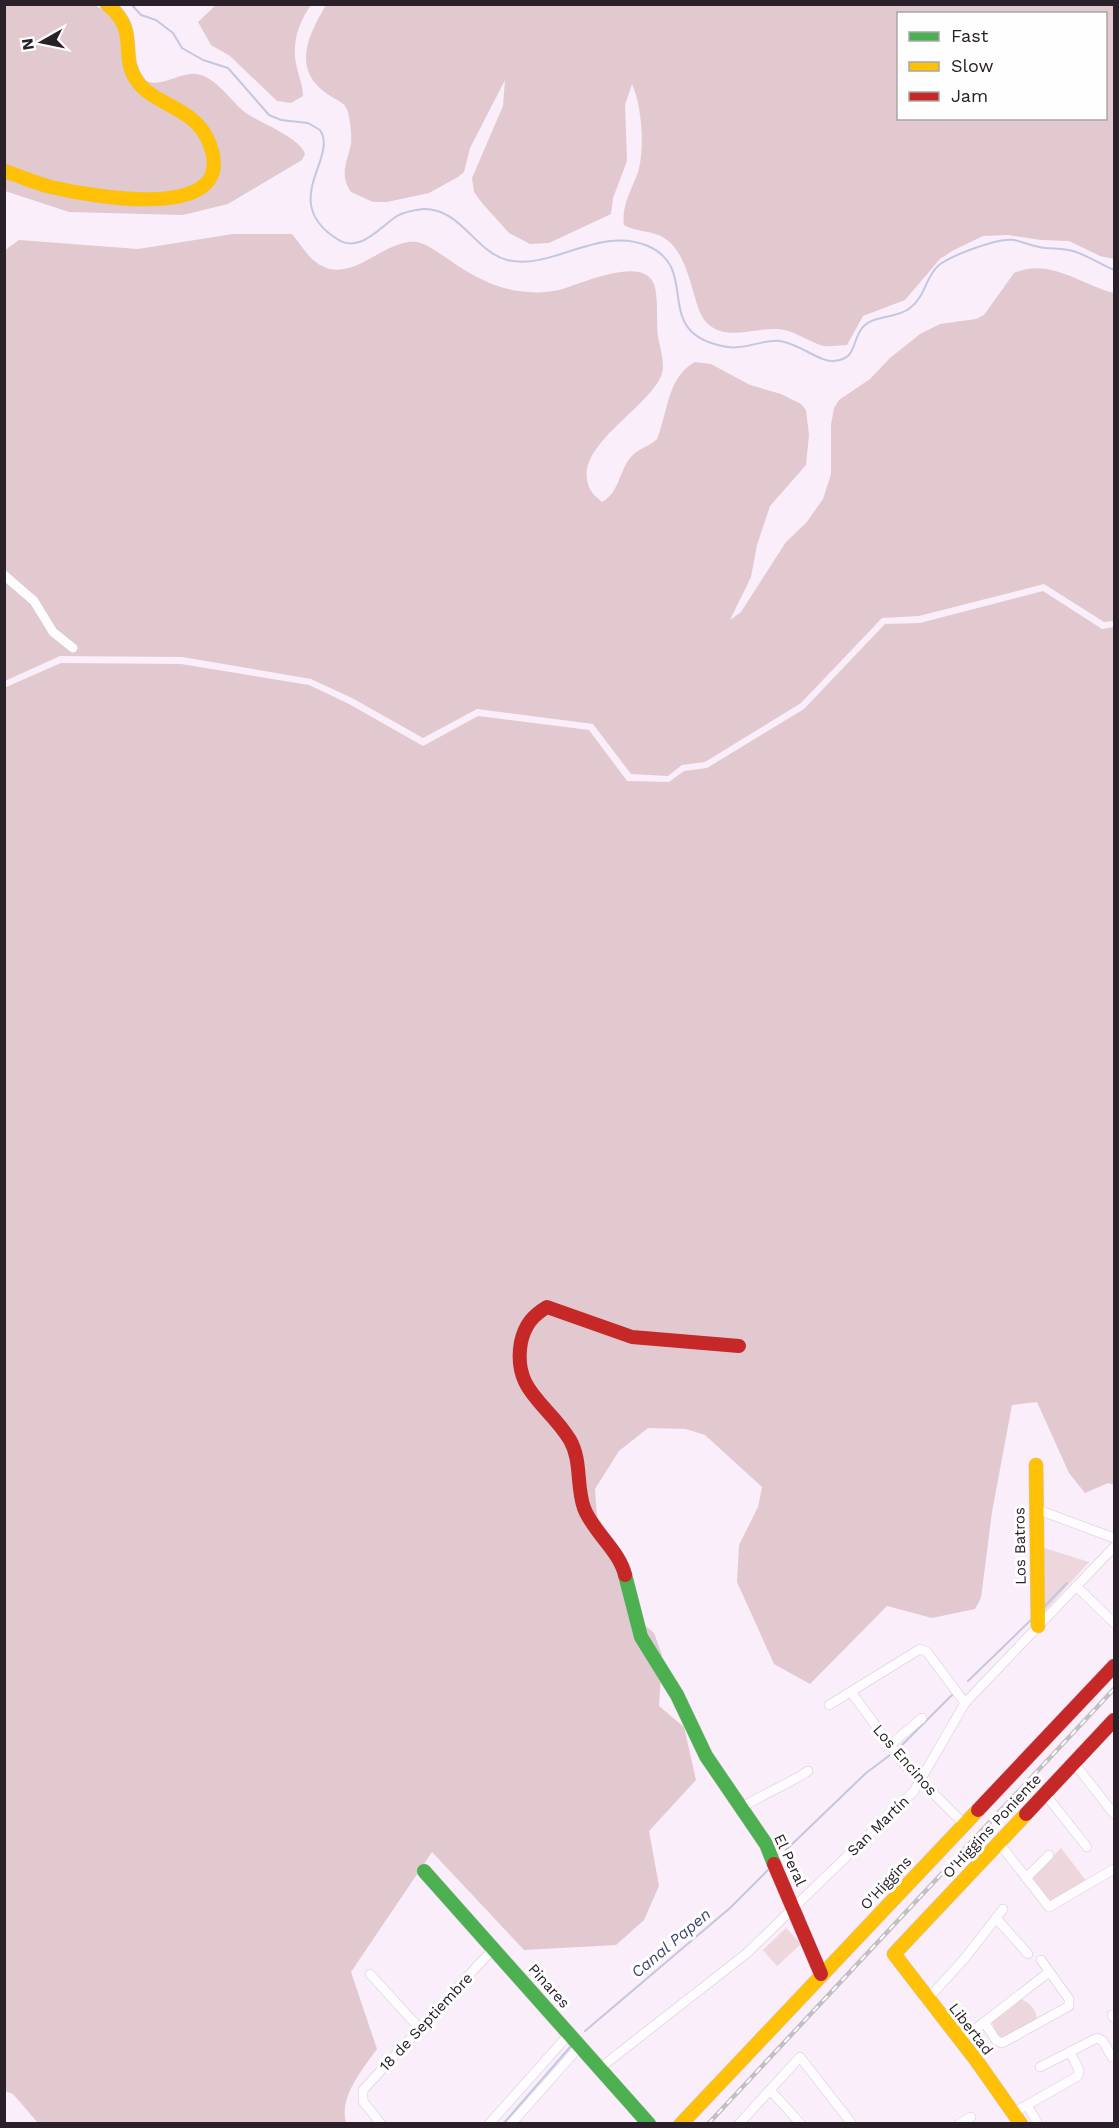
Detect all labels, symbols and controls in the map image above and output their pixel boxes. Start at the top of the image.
north arrow [12,12,72,72]
legend [897,12,1107,120]
text: Fast [951,25,989,46]
text: N [17,37,38,52]
text: Slow [951,55,994,76]
text: Jam [951,85,988,106]
street label: Los Batros [1010,1507,1030,1585]
street label: Los Encinos [869,1721,941,1799]
street label: O'Higgins Poniente [939,1770,1045,1882]
street label: San Martín [843,1792,913,1860]
street label: El Peral [770,1831,810,1889]
street label: O'Higgins [857,1852,915,1914]
water label: Canal Papen [627,1904,715,1982]
street label: Pinares [524,1960,574,2012]
street label: 18 de Septiembre [376,1969,476,2075]
street label: Libertad [945,1999,997,2059]

